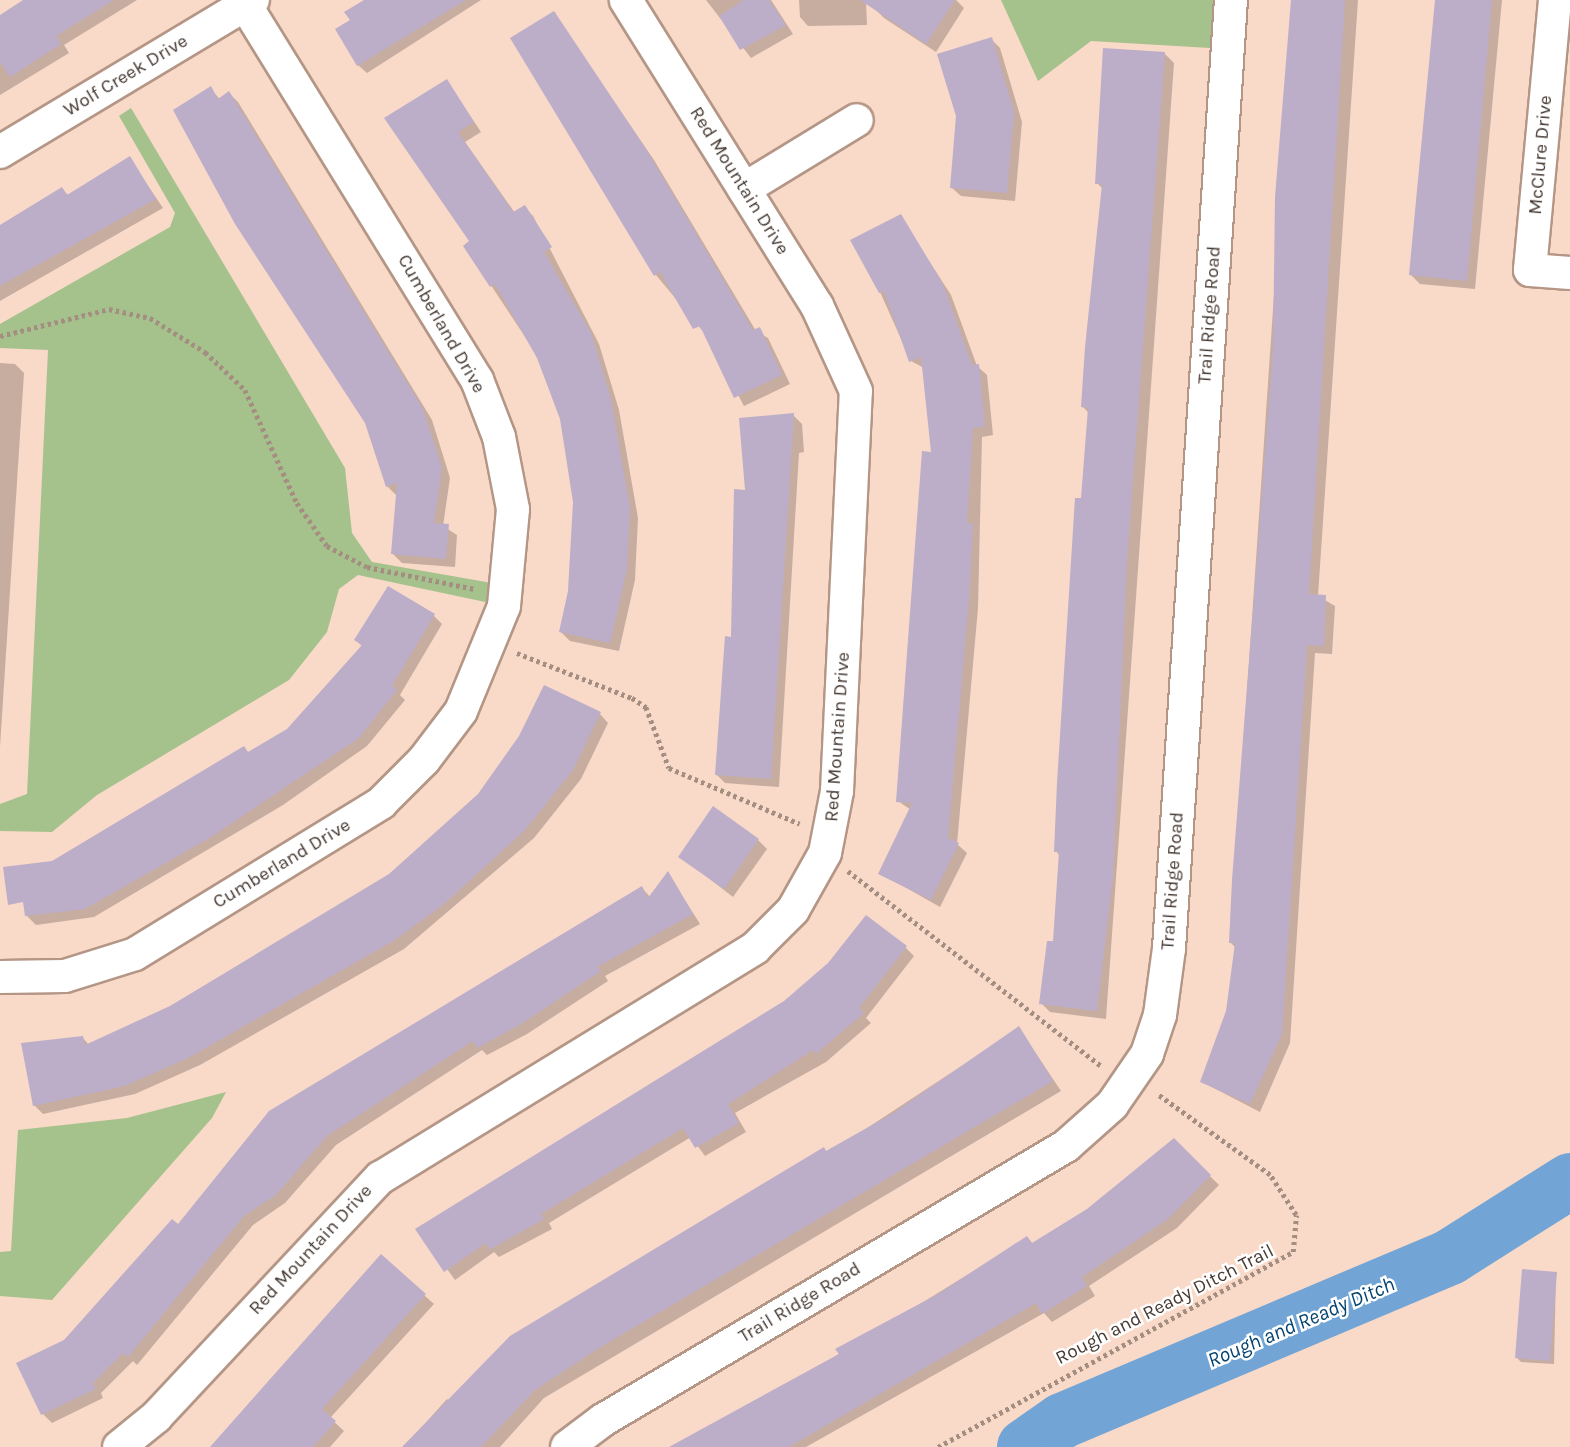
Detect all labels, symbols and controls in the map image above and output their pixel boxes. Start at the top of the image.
street label: Wolf Creek Drive [60,30,192,122]
street label: McClure Drive [1524,94,1558,216]
street label: Red Mountain Drive [684,103,794,259]
street label: Trail Ridge Road [1194,245,1226,385]
street label: Cumberland Drive [392,251,490,397]
street label: Red Mountain Drive [821,651,855,823]
street label: Trail Ridge Road [1157,811,1189,951]
street label: Cumberland Drive [209,814,355,914]
street label: Red Mountain Drive [245,1180,377,1320]
street label: Rough and Ready Ditch Trail [1052,1240,1278,1370]
street label: Trail Ridge Road [735,1258,865,1348]
water label: Rough and Ready Ditch [1204,1271,1398,1373]

